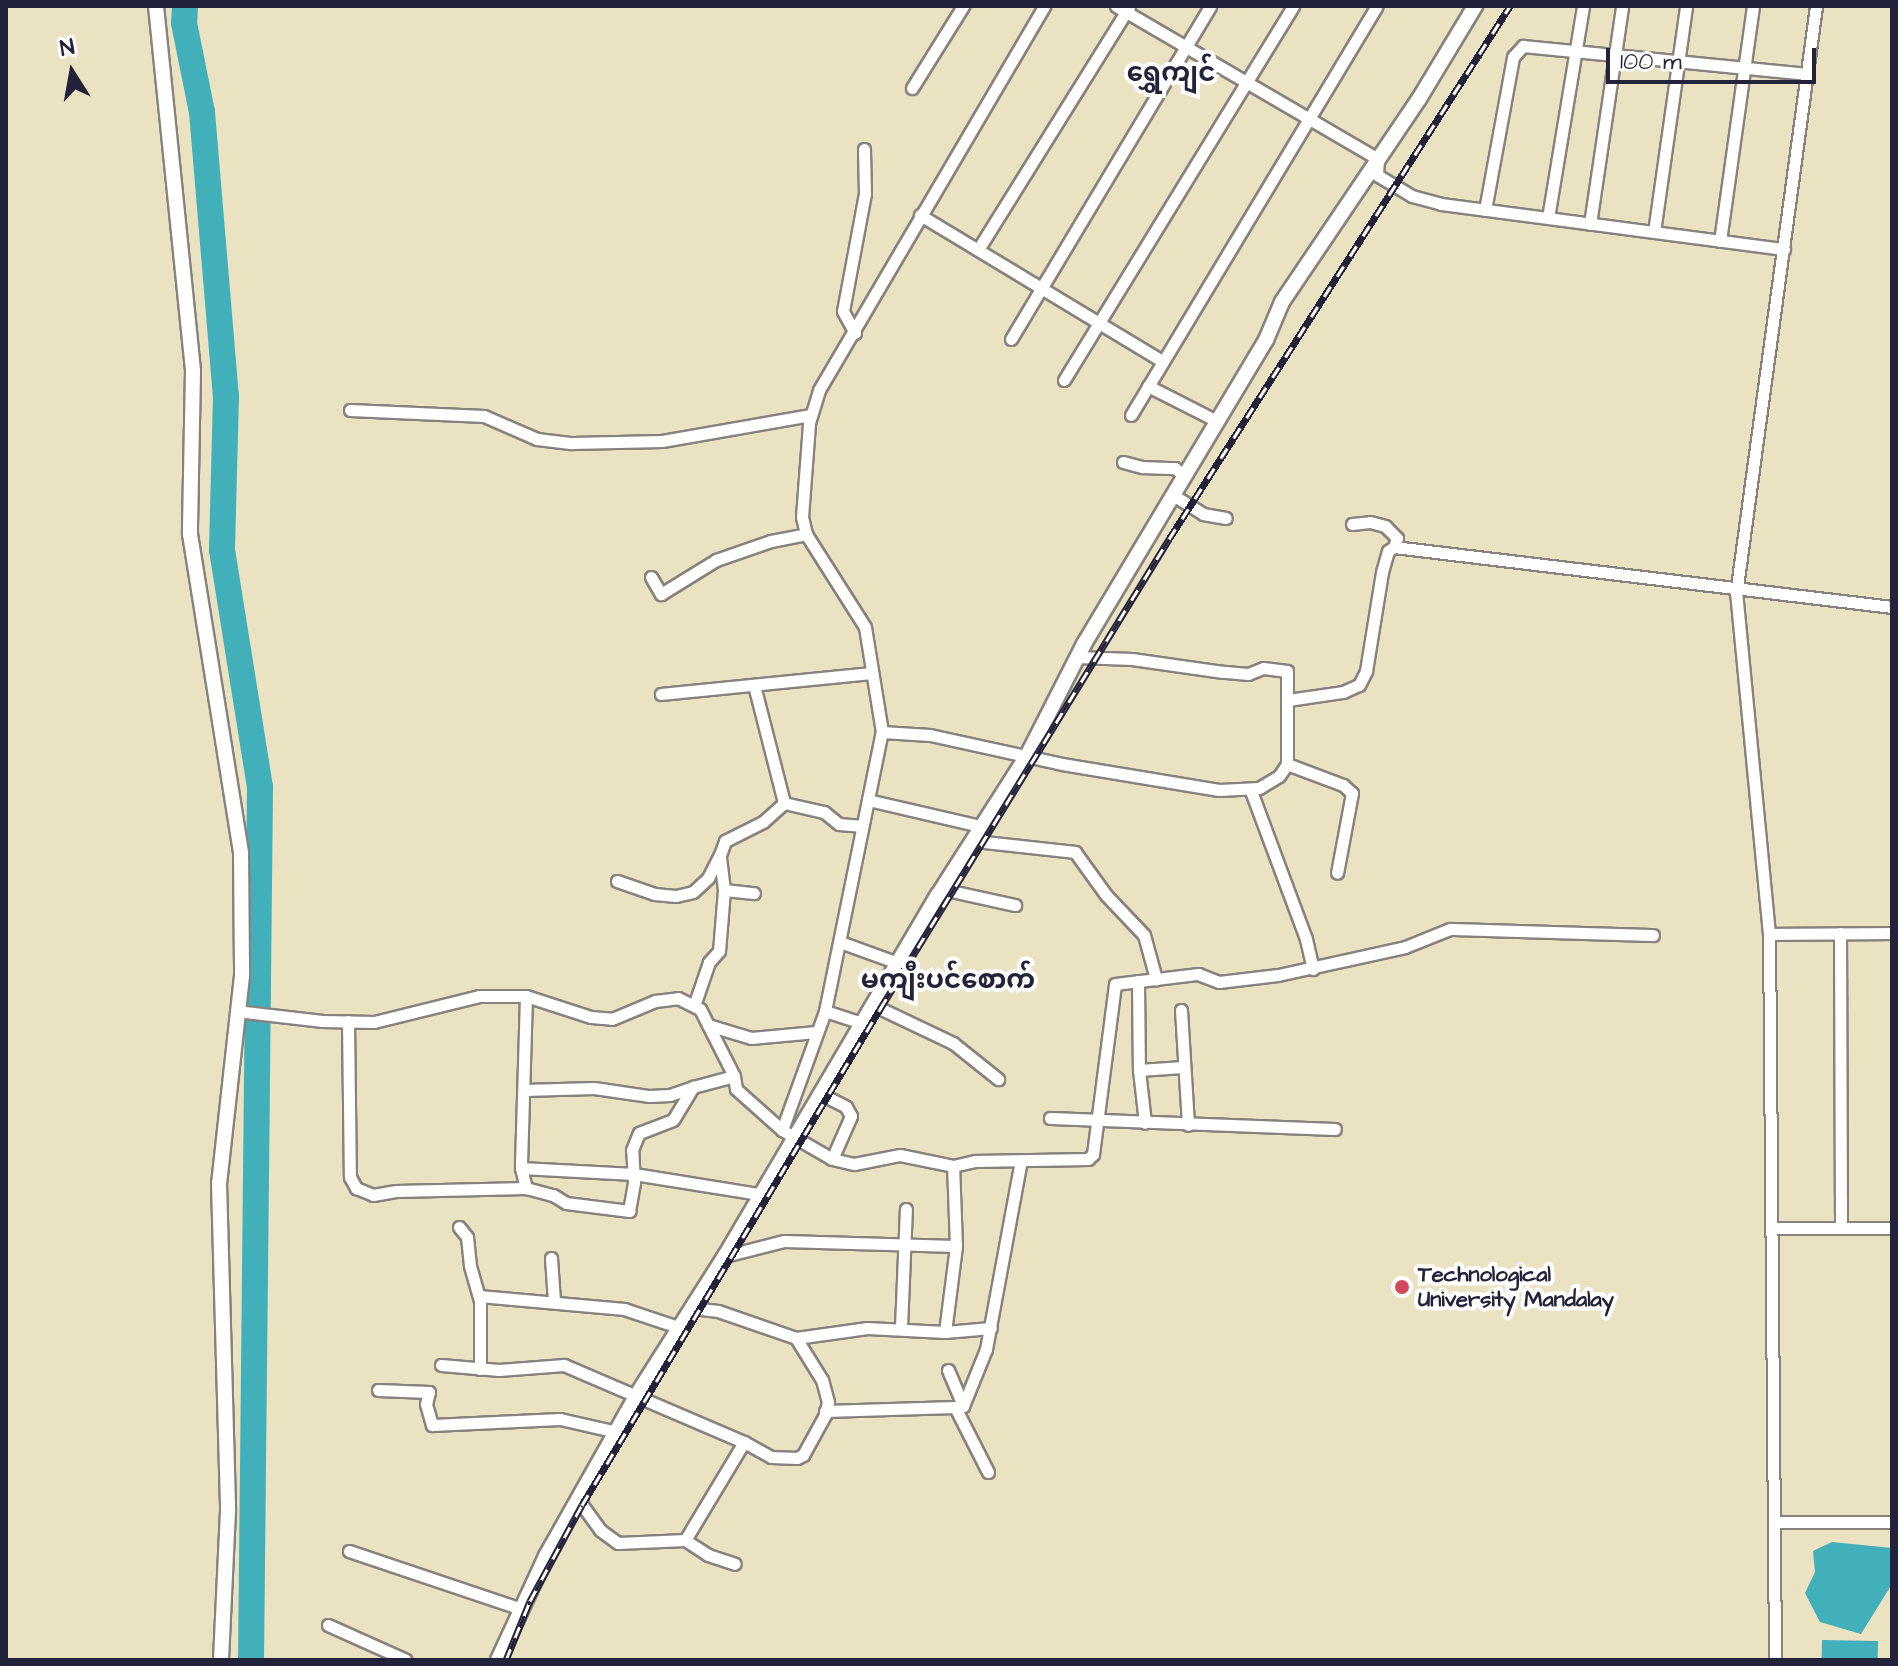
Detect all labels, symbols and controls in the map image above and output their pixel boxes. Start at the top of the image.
text: N [58,31,77,64]
north arrow [32,32,112,112]
scale bar [1610,32,1820,82]
text: 100 m [1620,45,1682,79]
district label: ရွှေကျင် [1127,58,1215,90]
district label: မကျီးပင်စောက် [861,965,1035,997]
place label: Technological University Mandalay [1418,1261,1614,1312]
marker: Technological University Mandalay [1393,1278,1411,1296]

